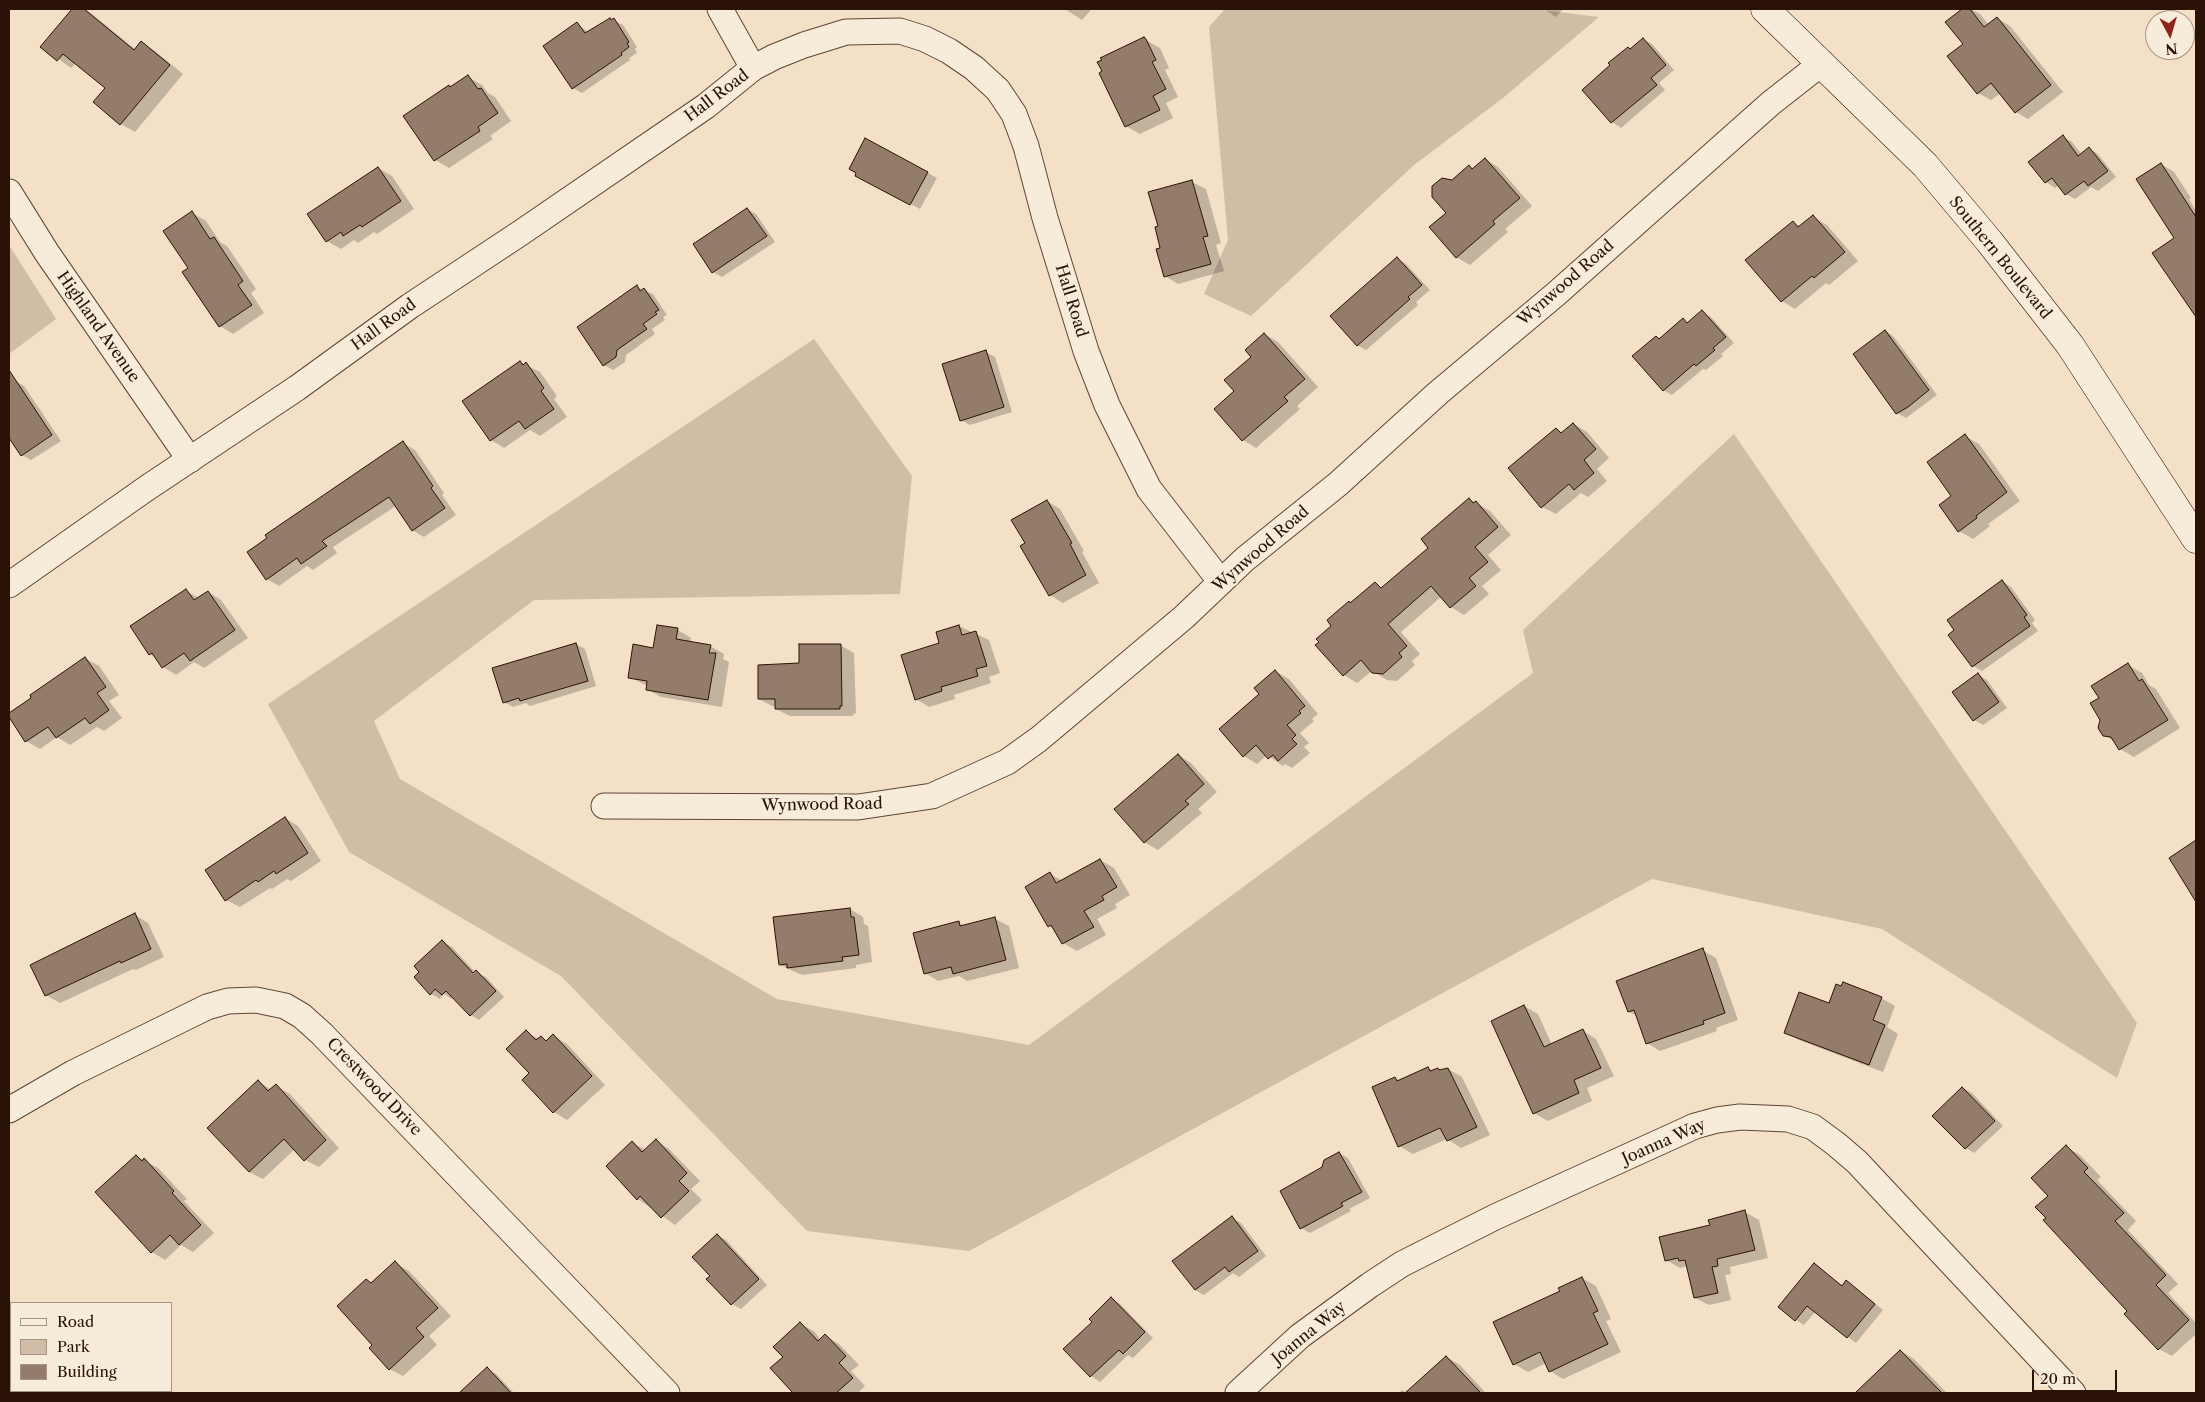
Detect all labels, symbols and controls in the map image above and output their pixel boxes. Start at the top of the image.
north arrow [2145,10,2195,60]
text: N [2164,39,2178,59]
street label: Hall Road [681,66,753,126]
street label: Southern Boulevard [1945,193,2055,323]
street label: Wynwood Road [1514,236,1618,330]
street label: Hall Road [1051,262,1091,340]
street label: Highland Avenue [53,268,143,386]
street label: Hall Road [348,295,420,355]
street label: Wynwood Road [1209,502,1313,596]
street label: Wynwood Road [761,794,883,816]
street label: Crestwood Drive [323,1034,425,1140]
street label: Joanna Way [1619,1115,1709,1169]
street label: Joanna Way [1268,1297,1350,1369]
legend [10,1302,172,1392]
text: Road [57,1312,94,1331]
text: Park [57,1337,90,1356]
scale bar [2035,1360,2120,1392]
text: Building [57,1362,117,1381]
text: 20 m [2040,1369,2076,1388]

